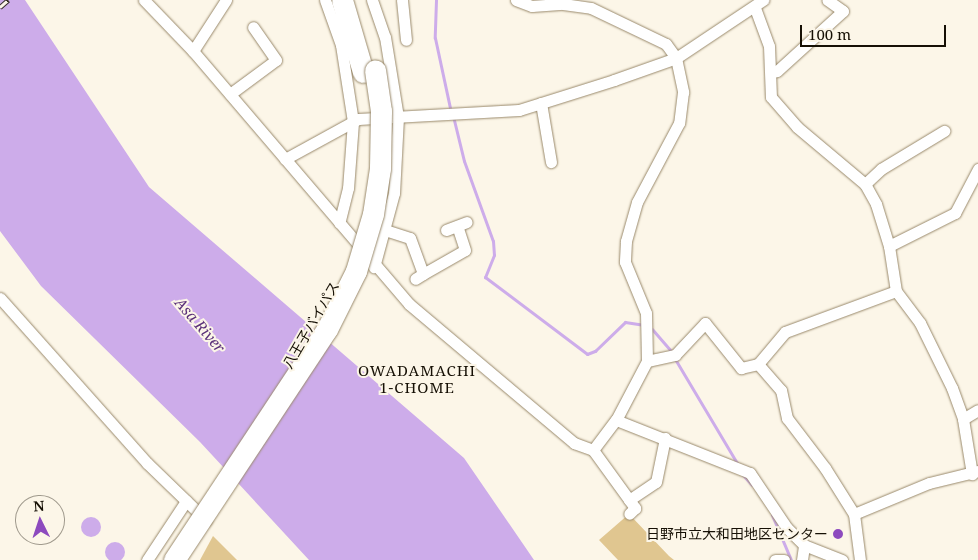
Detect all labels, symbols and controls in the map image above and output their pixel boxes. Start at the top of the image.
scale bar [803,15,949,47]
text: 100 m [808,24,851,44]
street label: 八王子バイパス [279,278,343,372]
water label: Asa River [171,294,229,356]
district label: OWADAMACHI 1-CHOME [357,361,477,396]
north arrow [15,495,65,545]
text: N [33,496,45,515]
place label: 日野市立大和田地区センター [646,526,828,542]
marker: 日野市立大和田地区センター [832,528,844,540]

